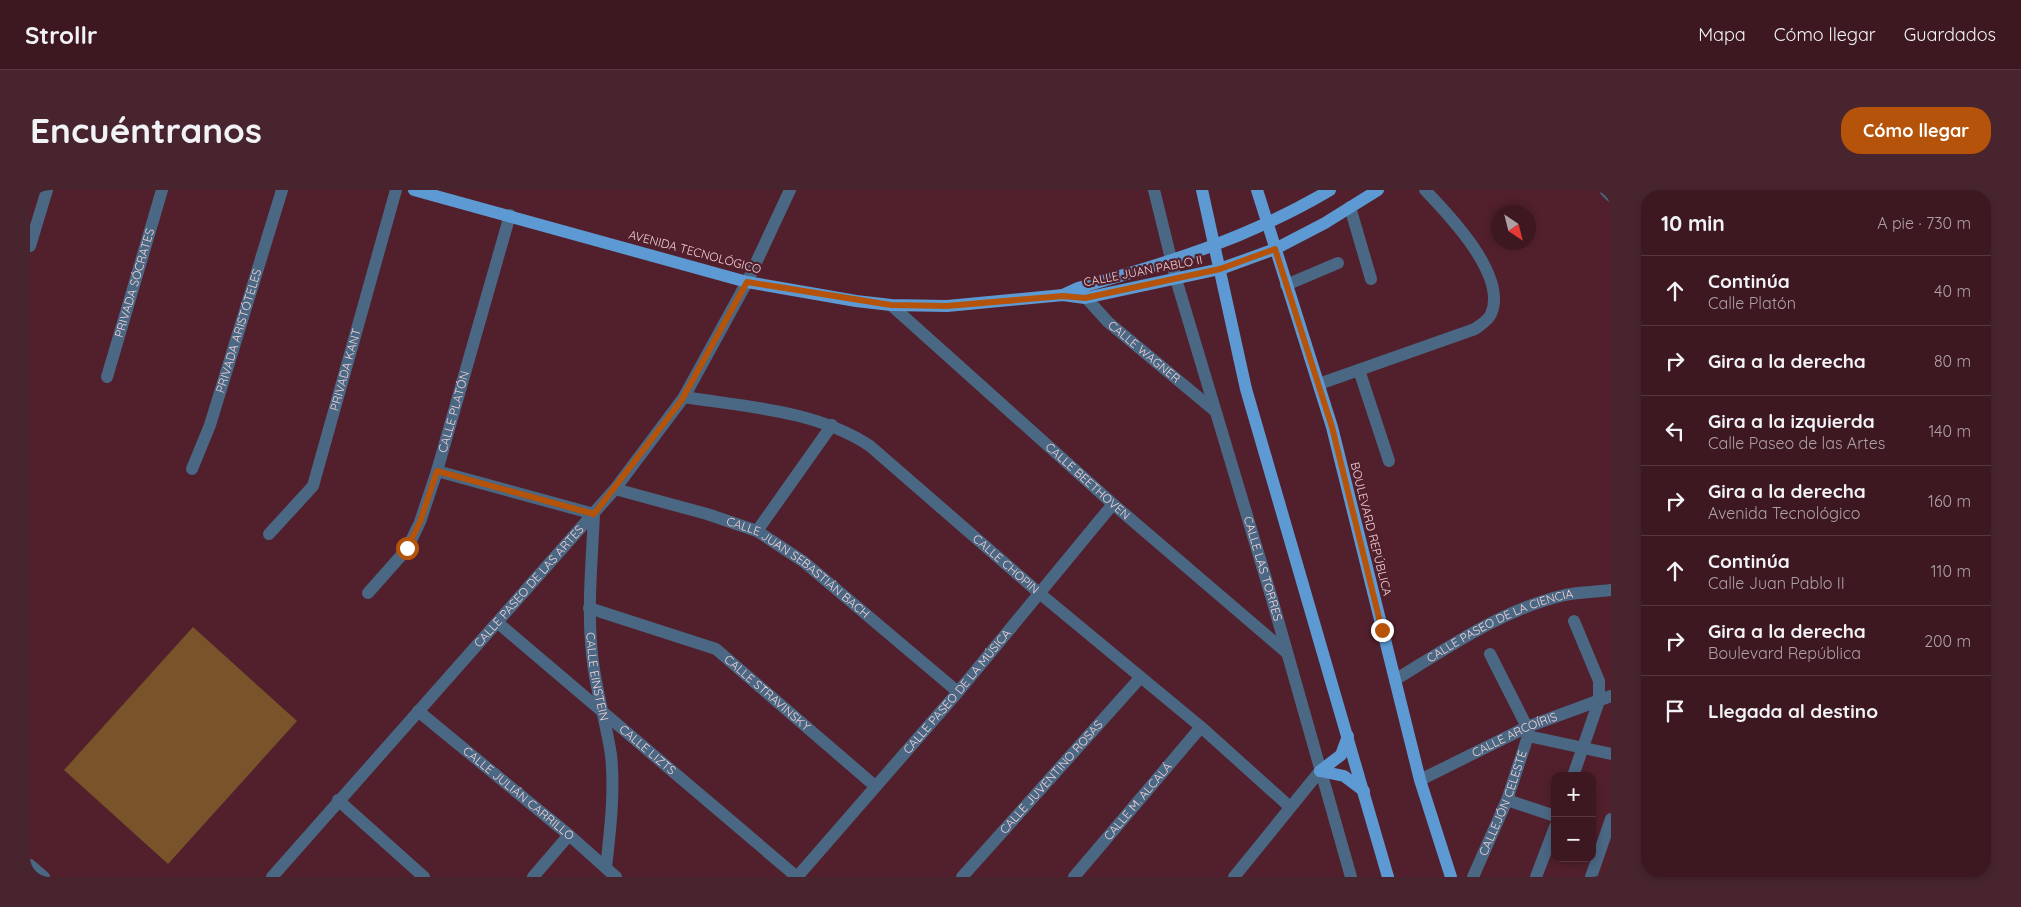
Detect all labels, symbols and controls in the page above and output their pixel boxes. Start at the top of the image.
text: Strollr [25,20,97,50]
text: Mapa [1698,23,1746,46]
text: Cómo llegar [1774,23,1876,46]
text: Guardados [1904,23,1996,46]
button: Cómo llegar [1841,107,1991,154]
text: Encuéntranos [30,108,262,152]
north arrow [1491,205,1536,250]
text: 10 min [1661,210,1725,236]
text: A pie · 730 m [1877,213,1971,233]
street label: PRIVADA SÓCRATES [111,226,157,339]
street label: AVENIDA TECNOLÓGICO [627,227,763,276]
street label: CALLE JUAN PABLO II [1082,252,1203,289]
street label: PRIVADA ARISTÓTELES [212,266,265,395]
text: Continúa [1708,269,1790,293]
icon: ahead [1661,277,1689,305]
text: 40 m [1934,281,1971,301]
text: Calle Platón [1708,293,1796,313]
street label: CALLE WAGNER [1105,317,1184,386]
street label: PRIVADA KANT [326,326,364,412]
icon: right [1661,347,1689,375]
text: Gira a la derecha [1708,349,1866,373]
text: 80 m [1934,351,1971,371]
street label: CALLE PLATÓN [435,369,472,454]
text: Gira a la izquierda [1708,409,1875,433]
icon: left [1661,417,1689,445]
text: 140 m [1928,421,1971,441]
text: Calle Paseo de las Artes [1708,433,1885,453]
street label: CALLE BEETHOVEN [1043,439,1133,522]
street label: BOULEVARD REPÚBLICA [1348,460,1395,598]
text: Gira a la derecha [1708,479,1866,503]
icon: right [1661,487,1689,515]
text: 160 m [1928,491,1971,511]
text: Avenida Tecnológico [1708,503,1860,523]
street label: CALLE JUAN SEBASTIÁN BACH [725,513,873,621]
street label: CALLE LAS TORRES [1241,514,1286,623]
street label: CALLE PASEO DE LAS ARTES [471,521,587,650]
street label: CALLE CHOPIN [970,531,1042,597]
route start [396,537,419,560]
text: Continúa [1708,549,1790,573]
icon: ahead [1661,557,1689,585]
text: 110 m [1931,561,1971,581]
text: Calle Juan Pablo II [1708,573,1845,593]
street label: CALLE PASEO DE LA CIENCIA [1424,586,1574,665]
route end [1371,619,1394,642]
text: Gira a la derecha [1708,619,1866,643]
street label: CALLE PASEO DE LA MÚSICA [900,626,1014,757]
icon: right [1661,627,1689,655]
text: 200 m [1924,631,1971,651]
street label: CALLE EINSTEIN [583,632,612,722]
text: Boulevard República [1708,643,1861,663]
street label: CALLE STRAVINSKY [721,652,814,734]
icon: arrive [1661,697,1689,725]
text: Llegada al destino [1708,699,1878,723]
street label: CALLE ARCOÍRIS [1469,708,1559,760]
street label: CALLE JUVENTINO ROSAS [996,717,1106,837]
street label: CALLE LIZTS [616,721,679,778]
street label: CALLE JULIÁN CARRILLO [460,743,578,843]
street label: CALLEJÓN CELESTE [1475,748,1530,858]
street label: CALLE M. ALCALÁ [1100,759,1175,843]
map controls [1551,772,1596,862]
button: + [1551,772,1596,817]
button: − [1551,817,1596,862]

